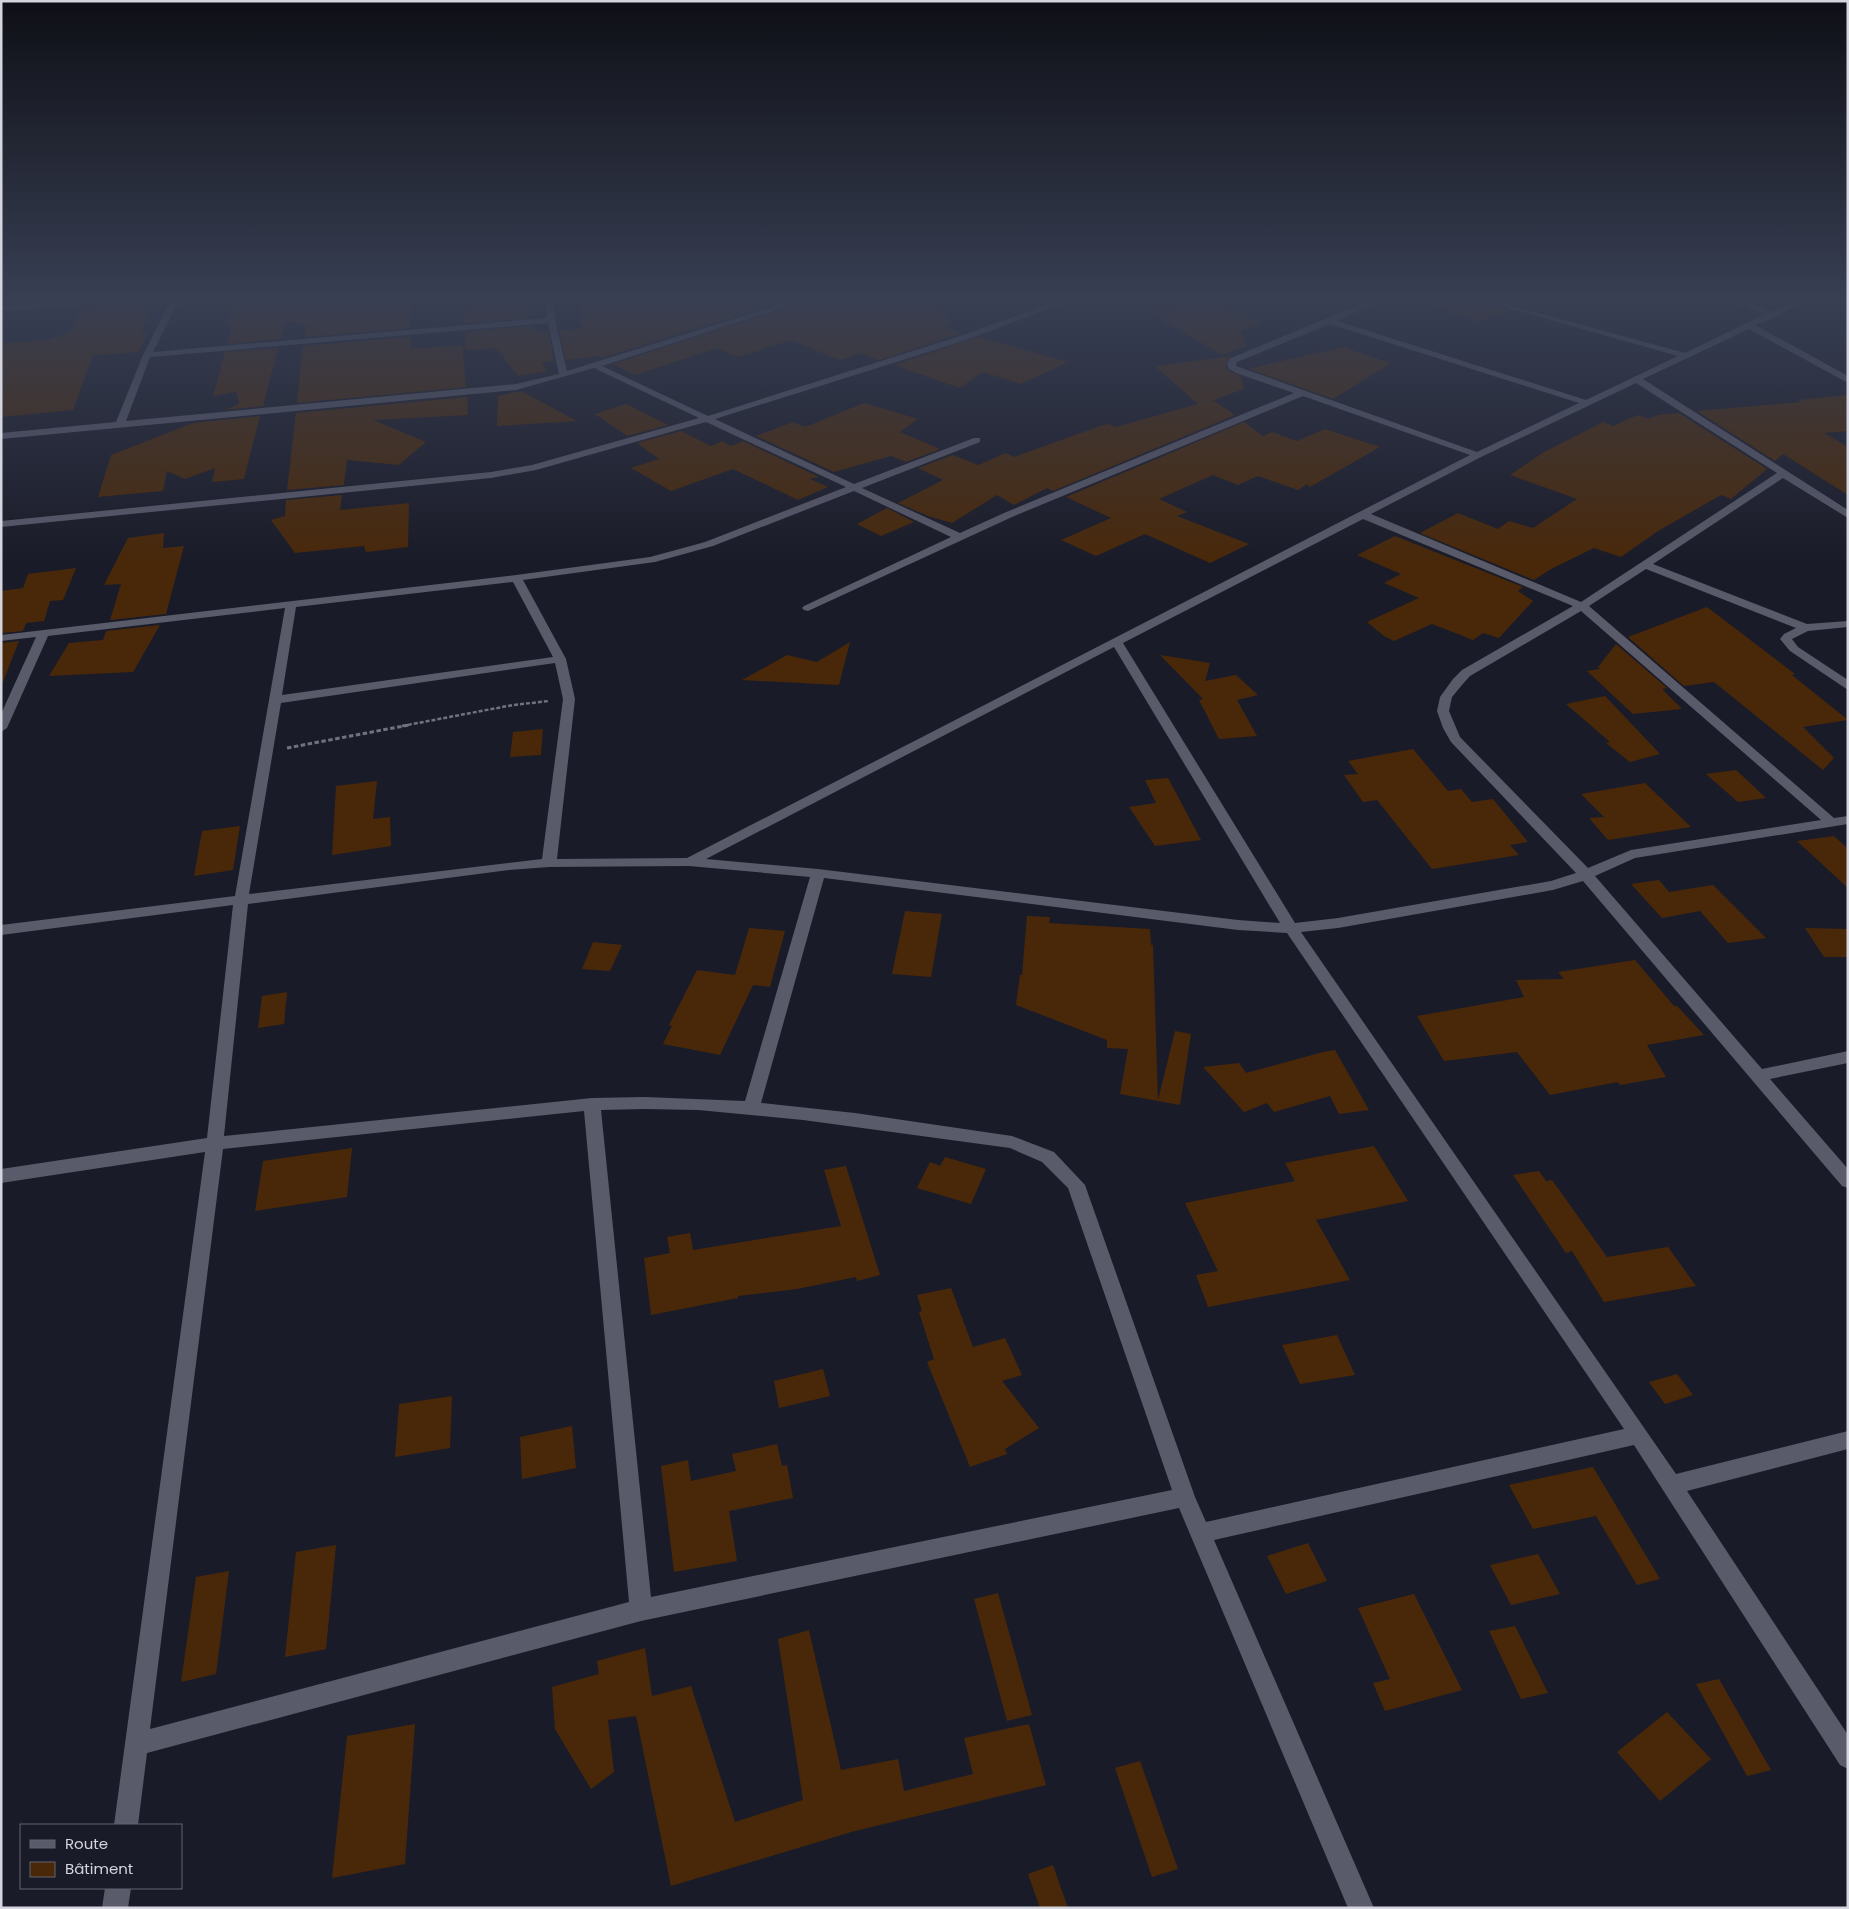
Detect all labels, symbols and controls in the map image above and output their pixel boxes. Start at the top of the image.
legend [20,1824,182,1889]
text: Route [65,1833,108,1854]
text: Bâtiment [65,1858,133,1879]

